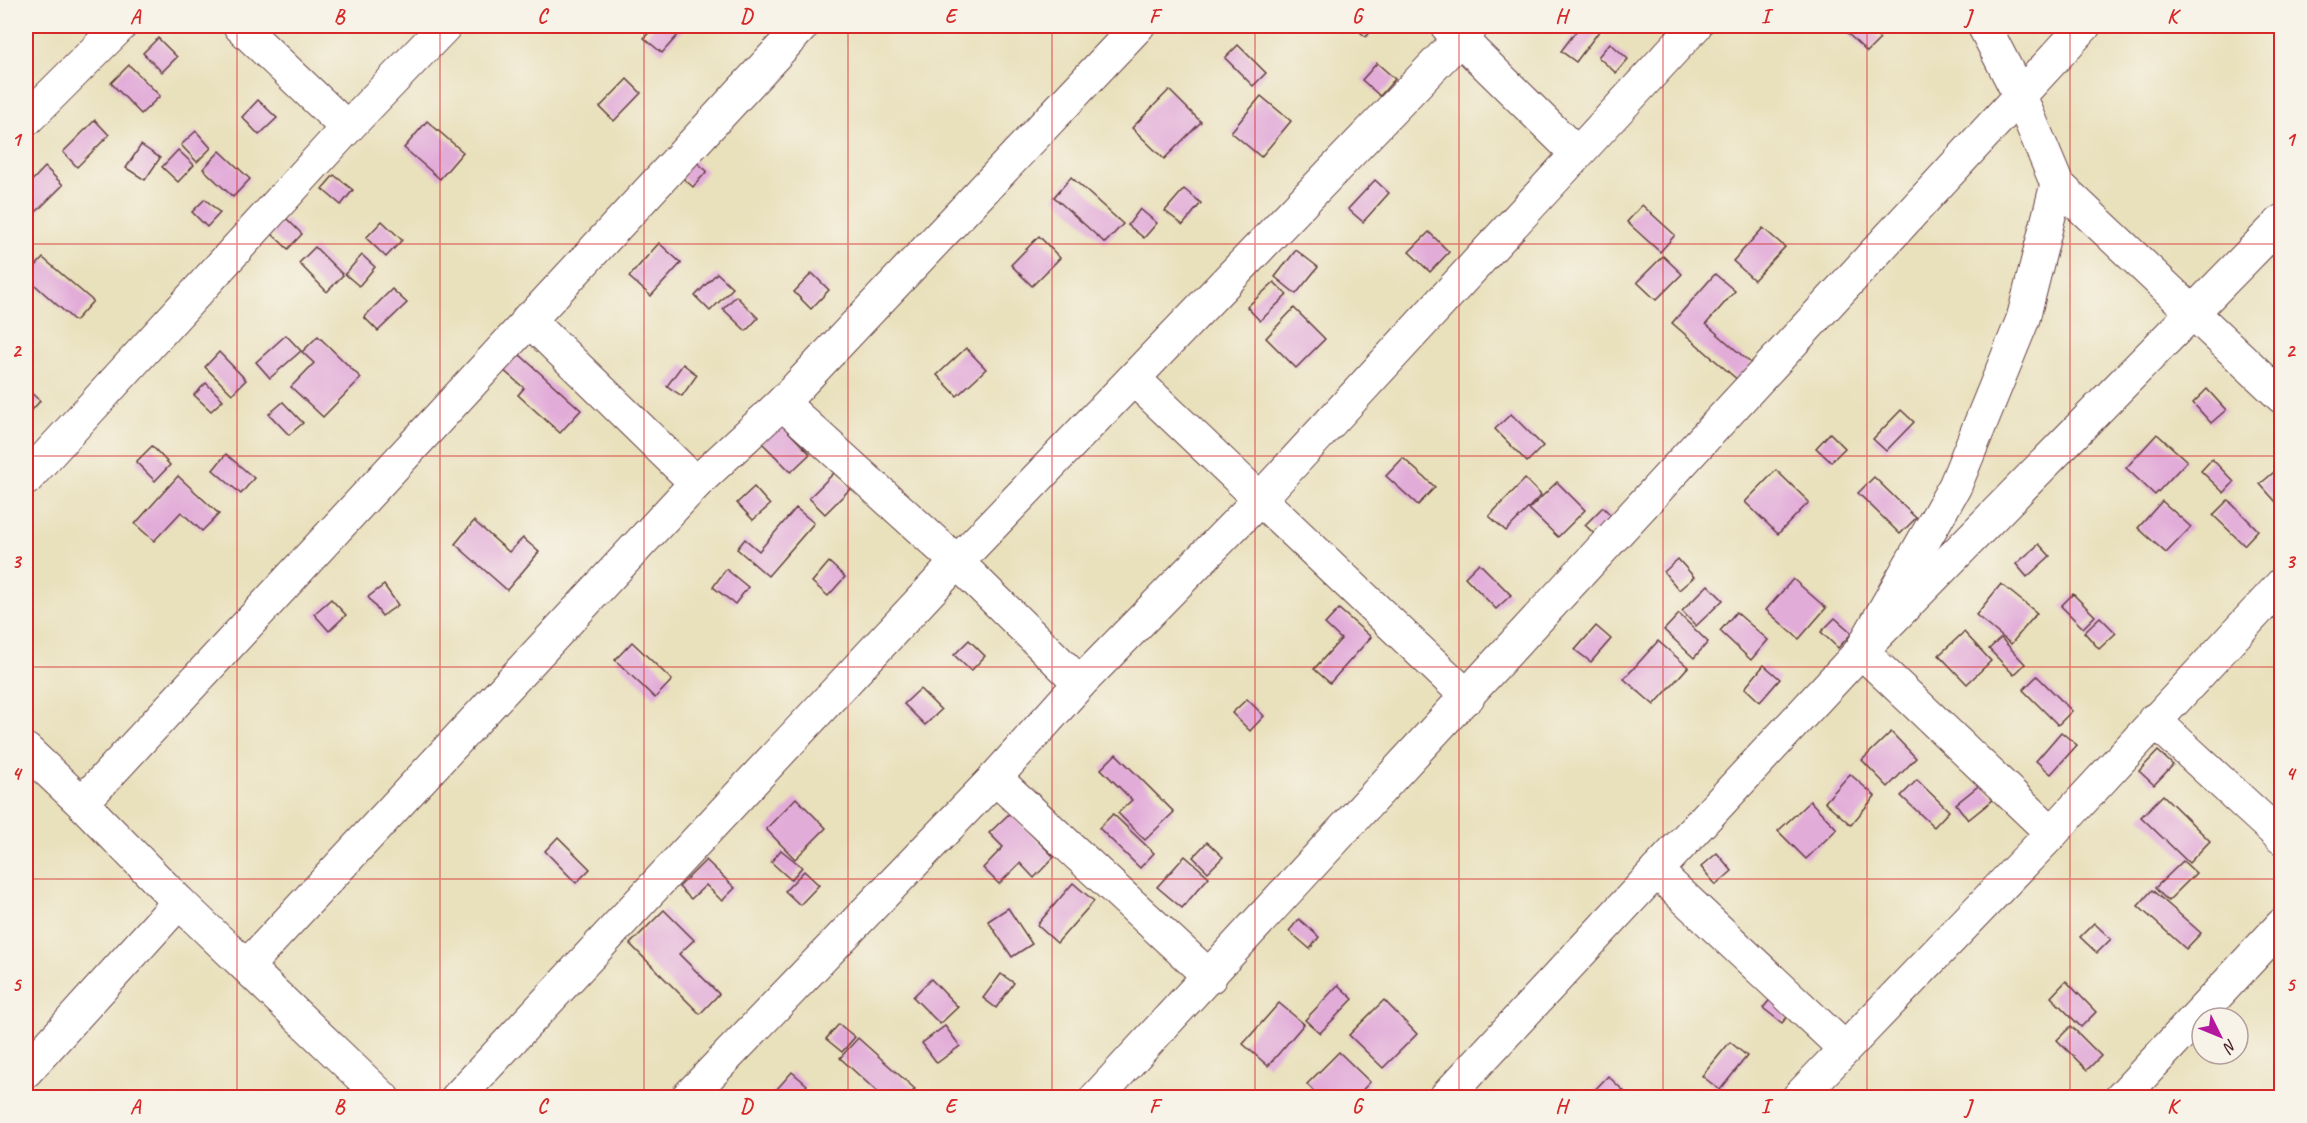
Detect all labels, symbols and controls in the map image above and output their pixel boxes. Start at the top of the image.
text: A [130,4,142,29]
text: B [334,4,346,29]
text: C [537,4,549,29]
text: D [740,4,754,29]
text: E [945,4,959,29]
text: F [1149,4,1163,29]
text: G [1352,4,1365,29]
text: H [1555,4,1570,29]
text: I [1761,4,1774,29]
text: J [1963,4,1975,29]
text: K [2167,4,2181,29]
text: 1 [12,127,23,152]
text: 1 [2286,127,2297,152]
text: 2 [12,338,23,363]
text: 2 [2286,338,2297,363]
text: 3 [12,549,23,574]
text: 3 [2286,549,2297,574]
text: 4 [12,761,24,786]
text: 4 [2286,761,2298,786]
text: 5 [12,972,23,997]
text: 5 [2286,972,2297,997]
north arrow [2190,1006,2250,1066]
text: N [2217,1035,2241,1058]
text: A [130,1094,142,1119]
text: B [334,1094,346,1119]
text: C [537,1094,549,1119]
text: D [740,1094,754,1119]
text: E [945,1094,959,1119]
text: F [1149,1094,1163,1119]
text: G [1352,1094,1365,1119]
text: H [1555,1094,1570,1119]
text: I [1761,1094,1774,1119]
text: J [1963,1094,1975,1119]
text: K [2167,1094,2181,1119]

